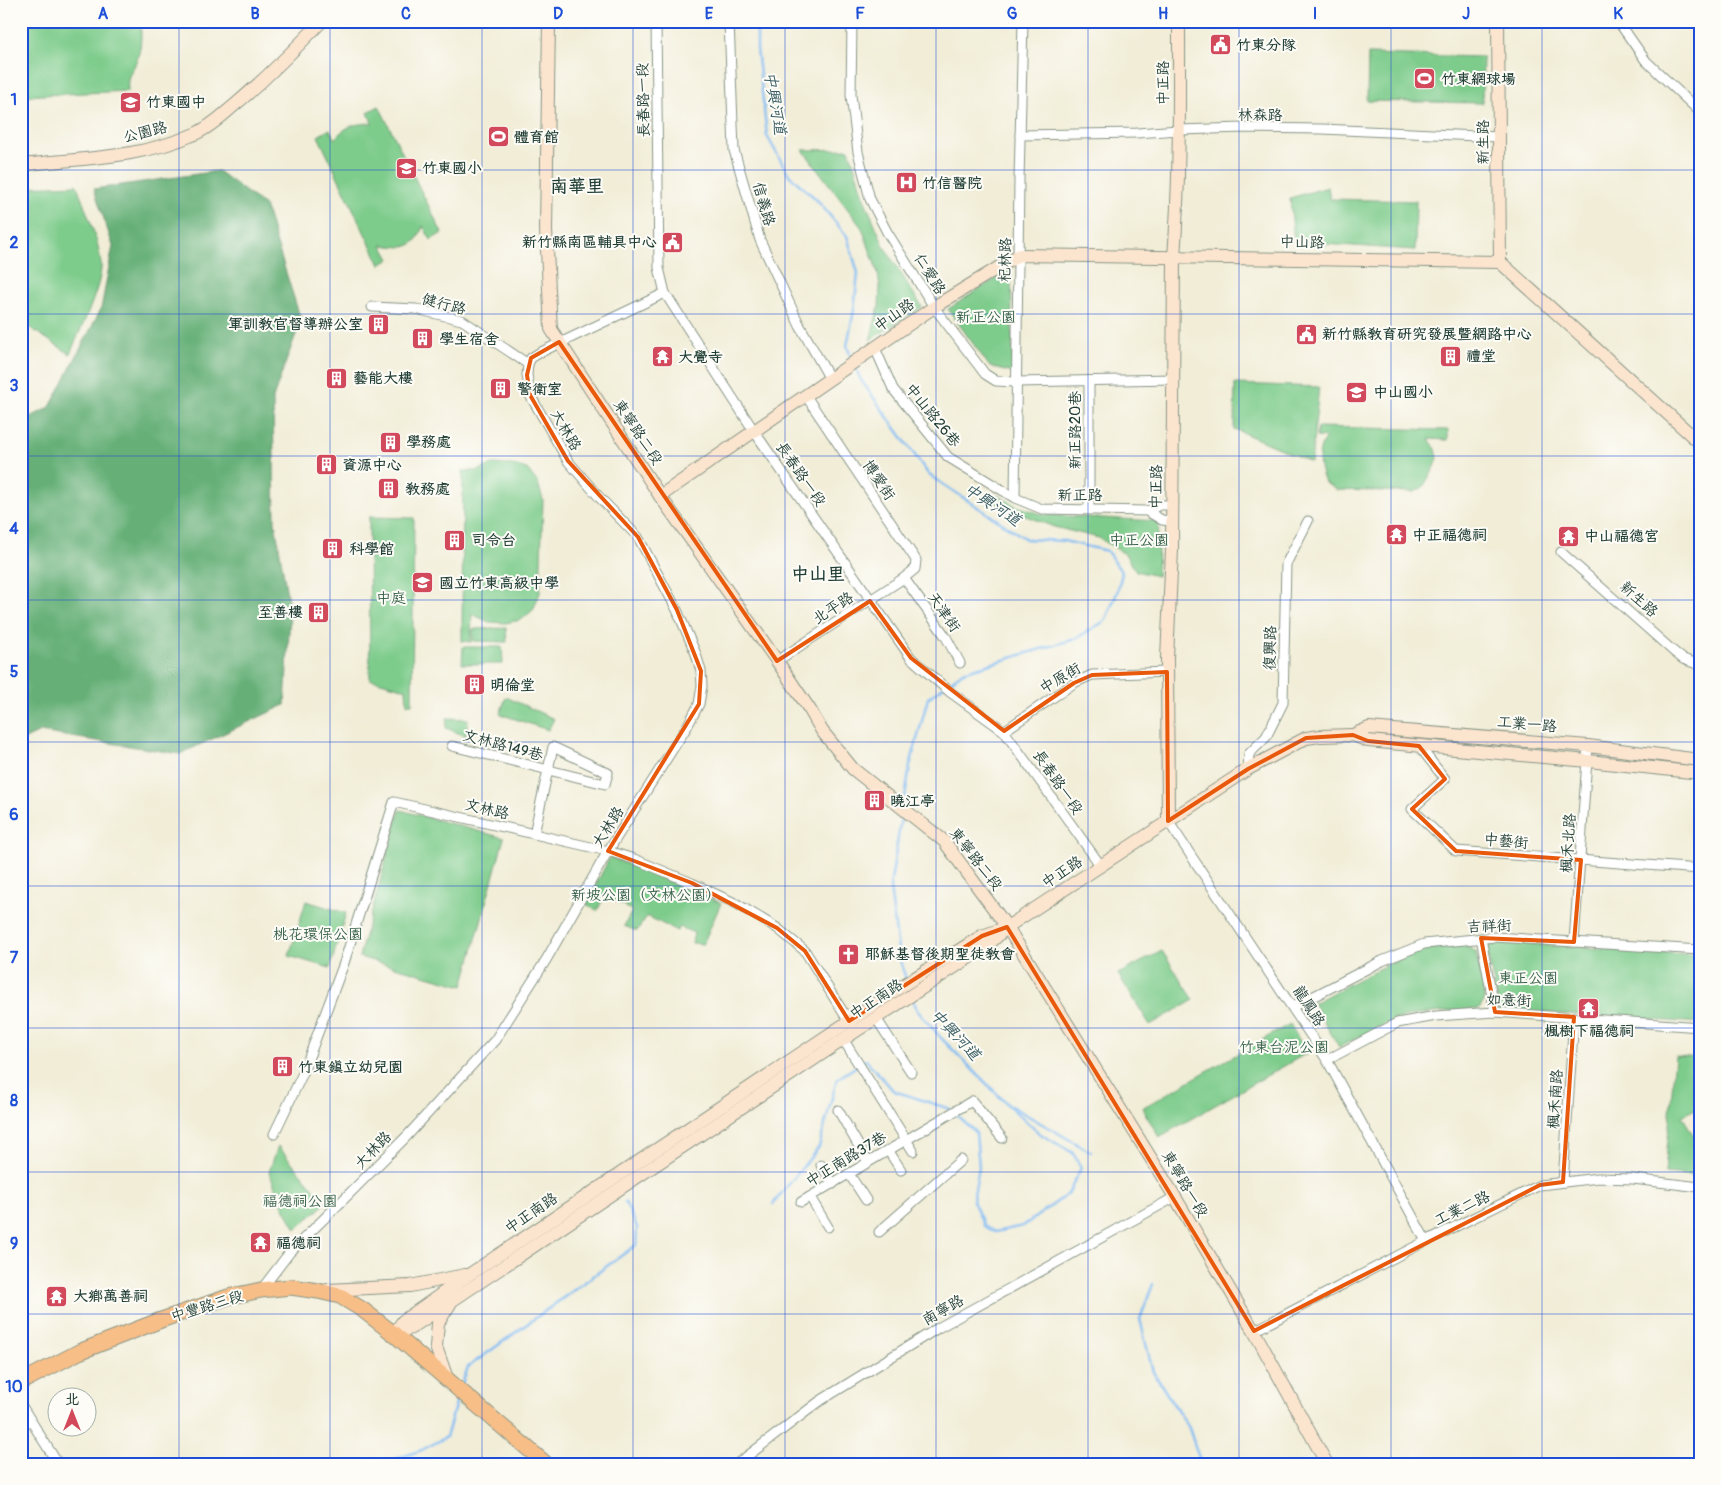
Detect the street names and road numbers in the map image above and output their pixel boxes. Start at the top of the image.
street label: 中正路 [1154,60,1173,106]
street label: 長春路一段 [633,62,654,138]
street label: 林森路 [1237,106,1283,125]
street label: 公園路 [121,118,169,147]
street label: 新生路 [1474,119,1493,165]
street label: 信義路 [748,180,779,228]
street label: 中山路 [1279,233,1325,252]
street label: 杞林路 [996,237,1015,283]
street label: 仁愛路 [910,250,950,298]
street label: 健行路 [420,289,468,319]
street label: 中山路 [870,295,918,336]
street label: 中山路26巷 [901,379,964,451]
street label: 新正路20巷 [1066,391,1085,469]
street label: 東寧路二段 [609,396,666,469]
street label: 大林路 [546,406,585,454]
street label: 長春路一段 [771,438,830,510]
street label: 博愛街 [858,456,899,504]
street label: 中正路 [1147,464,1166,510]
street label: 新正路 [1057,486,1103,505]
street label: 新生路 [1616,577,1662,621]
street label: 北平路 [809,588,857,629]
street label: 天津街 [923,588,964,636]
street label: 復興路 [1261,625,1280,671]
street label: 中原街 [1036,659,1084,698]
street label: 工業一路 [1496,712,1558,737]
street label: 文林路149巷 [461,726,545,765]
street label: 長春路一段 [1028,746,1087,818]
street label: 文林路 [463,795,511,824]
street label: 大林路 [588,803,628,851]
street label: 楓禾北路 [1557,812,1580,874]
street label: 東寧路二段 [945,824,1006,895]
street label: 中藝街 [1483,830,1529,853]
street label: 中正路 [1038,852,1086,893]
street label: 吉祥街 [1466,916,1512,937]
street label: 中正南路 [846,975,907,1024]
street label: 龍鳳路 [1288,982,1329,1030]
street label: 如意街 [1486,990,1532,1011]
street label: 楓禾南路 [1544,1068,1567,1130]
street label: 大林路 [351,1128,396,1173]
street label: 中正南路37巷 [802,1128,890,1191]
street label: 東寧路一段 [1157,1147,1212,1221]
street label: 工業二路 [1431,1187,1493,1230]
street label: 中正南路 [501,1189,561,1238]
street label: 中豐路三段 [168,1286,246,1327]
street label: 南寧路 [919,1291,967,1330]

